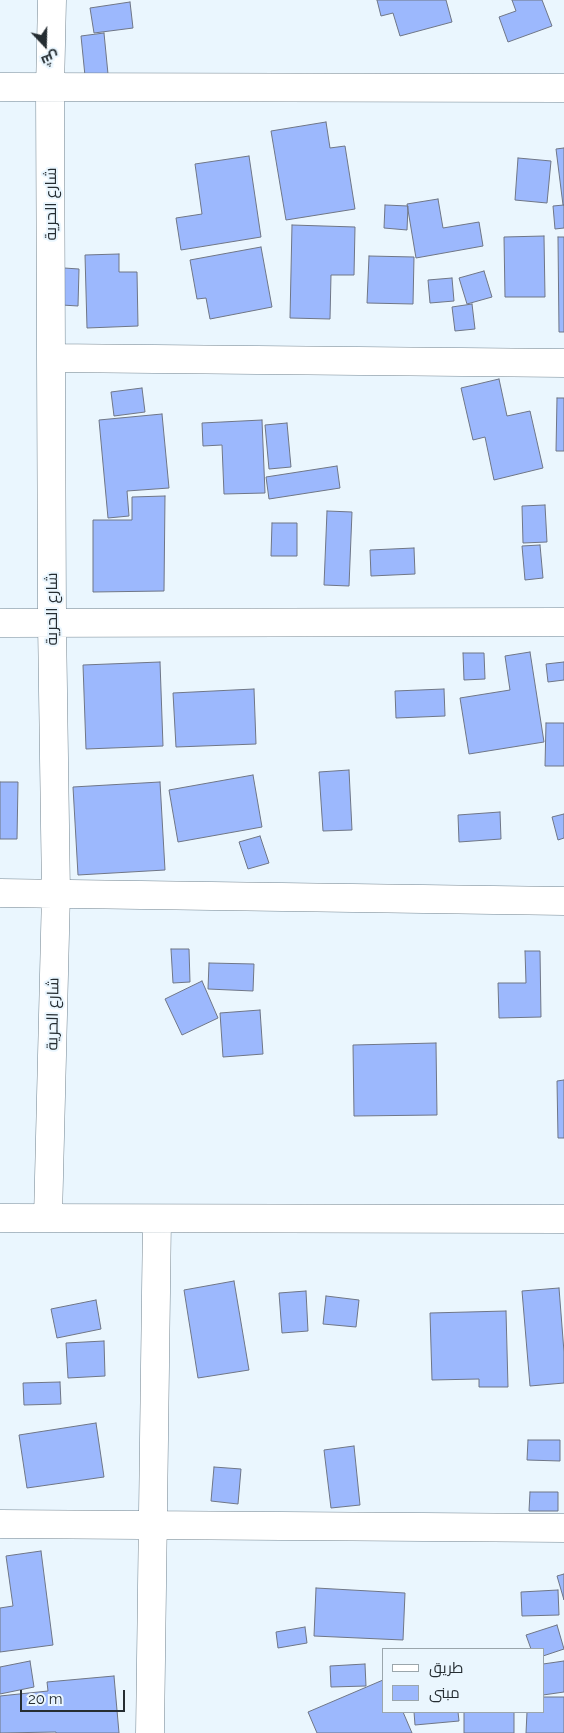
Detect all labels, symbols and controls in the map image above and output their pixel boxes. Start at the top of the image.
north arrow [20,20,70,70]
text: ش [39,48,62,70]
street label: شارع الحرية [41,167,61,241]
street label: شارع الحرية [42,572,62,646]
street label: شارع الحرية [43,977,63,1051]
legend [382,1648,544,1713]
text: طريق [429,1659,463,1677]
scale bar [22,1680,128,1712]
text: مبنى [429,1684,460,1702]
text: 20 m [28,1690,63,1708]

